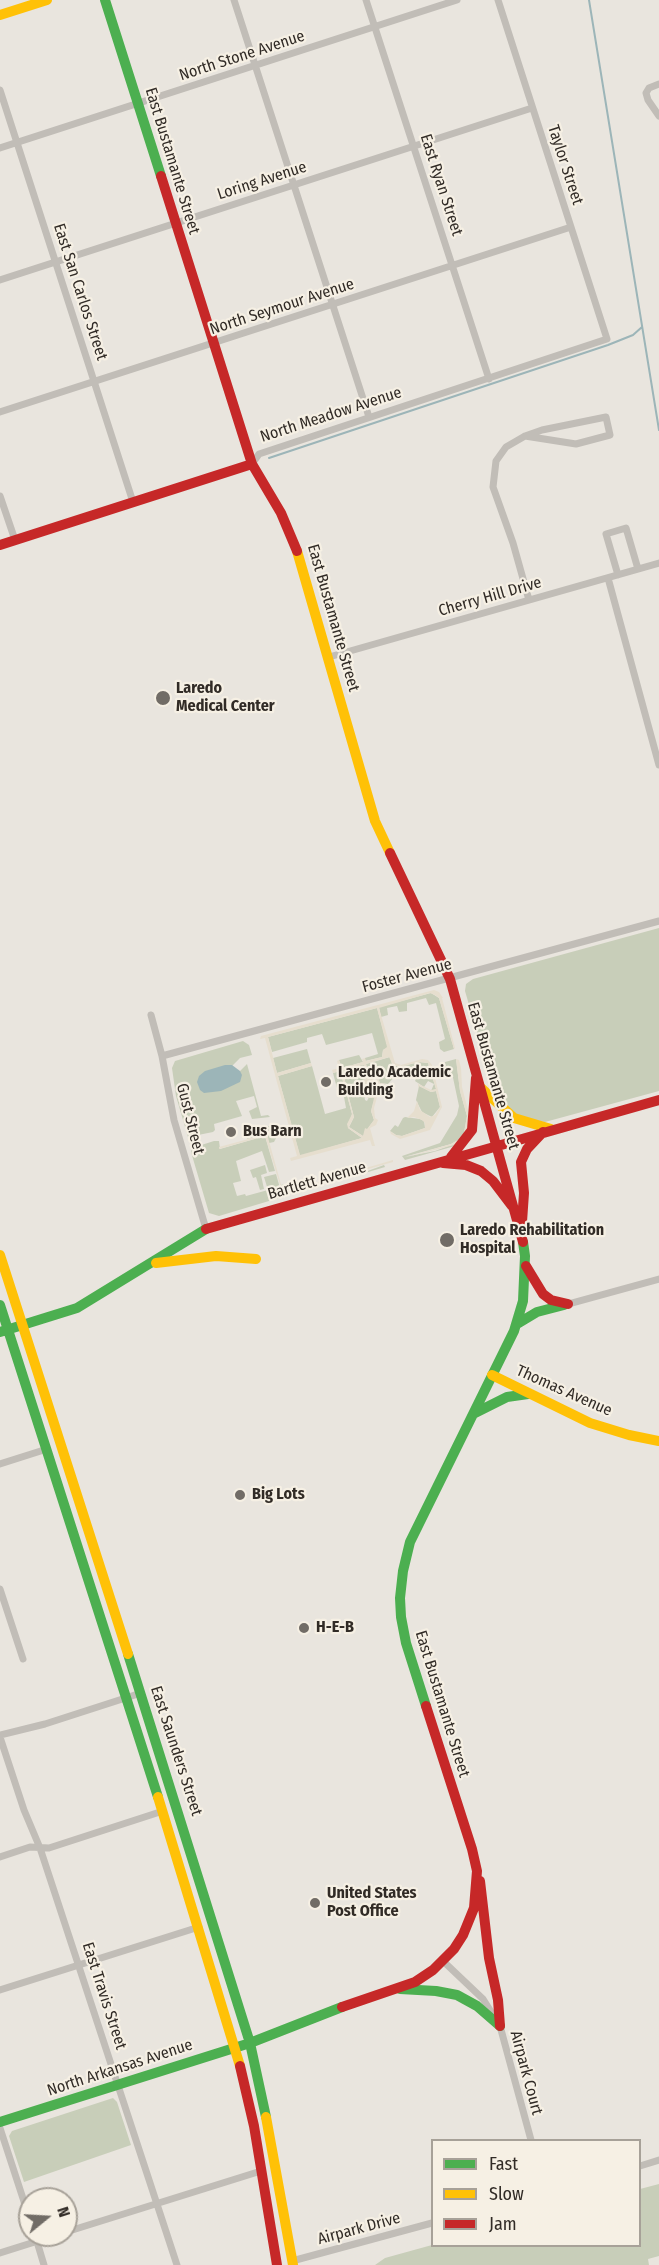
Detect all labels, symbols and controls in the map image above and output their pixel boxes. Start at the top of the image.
street label: North Stone Avenue [177,27,307,85]
street label: East Bustamante Street [141,85,203,237]
street label: Taylor Street [543,123,587,207]
street label: East Ryan Street [416,132,466,238]
street label: Loring Avenue [215,158,309,204]
street label: East San Carlos Street [49,221,111,363]
street label: North Seymour Avenue [207,275,357,339]
street label: North Meadow Avenue [258,383,404,447]
street label: East Bustamante Street [303,542,363,694]
street label: Cherry Hill Drive [436,573,544,621]
place label: Laredo Medical Center [176,679,275,717]
marker: Laredo Medical Center [154,689,172,707]
street label: Foster Avenue [360,955,454,997]
street label: East Bustamante Street [463,1000,523,1152]
place label: Laredo Academic Building [338,1063,451,1101]
marker: Laredo Academic Building [319,1075,333,1089]
street label: Gust Street [172,1081,208,1157]
place label: Bus Barn [243,1122,302,1142]
marker: Bus Barn [224,1125,238,1139]
street label: Bartlett Avenue [266,1158,368,1204]
place label: Laredo Rehabilitation Hospital [460,1221,604,1259]
marker: Laredo Rehabilitation Hospital [438,1231,456,1249]
street label: Thomas Avenue [513,1361,615,1421]
place label: Big Lots [252,1485,305,1505]
marker: Big Lots [233,1488,247,1502]
place label: H-E-B [316,1618,354,1638]
marker: H-E-B [297,1621,311,1635]
street label: East Bustamante Street [411,1628,473,1780]
street label: East Saunders Street [146,1684,206,1818]
place label: United States Post Office [327,1884,417,1922]
marker: United States Post Office [308,1896,322,1910]
street label: East Travis Street [78,1940,130,2052]
street label: Airpark Court [506,2029,546,2117]
street label: North Arkansas Avenue [45,2035,195,2101]
legend [431,2139,641,2247]
text: Fast [489,2153,518,2175]
text: Slow [489,2183,524,2205]
north arrow [18,2187,78,2247]
text: N [53,2204,74,2219]
street label: Airpark Drive [316,2209,402,2249]
text: Jam [489,2213,517,2235]

